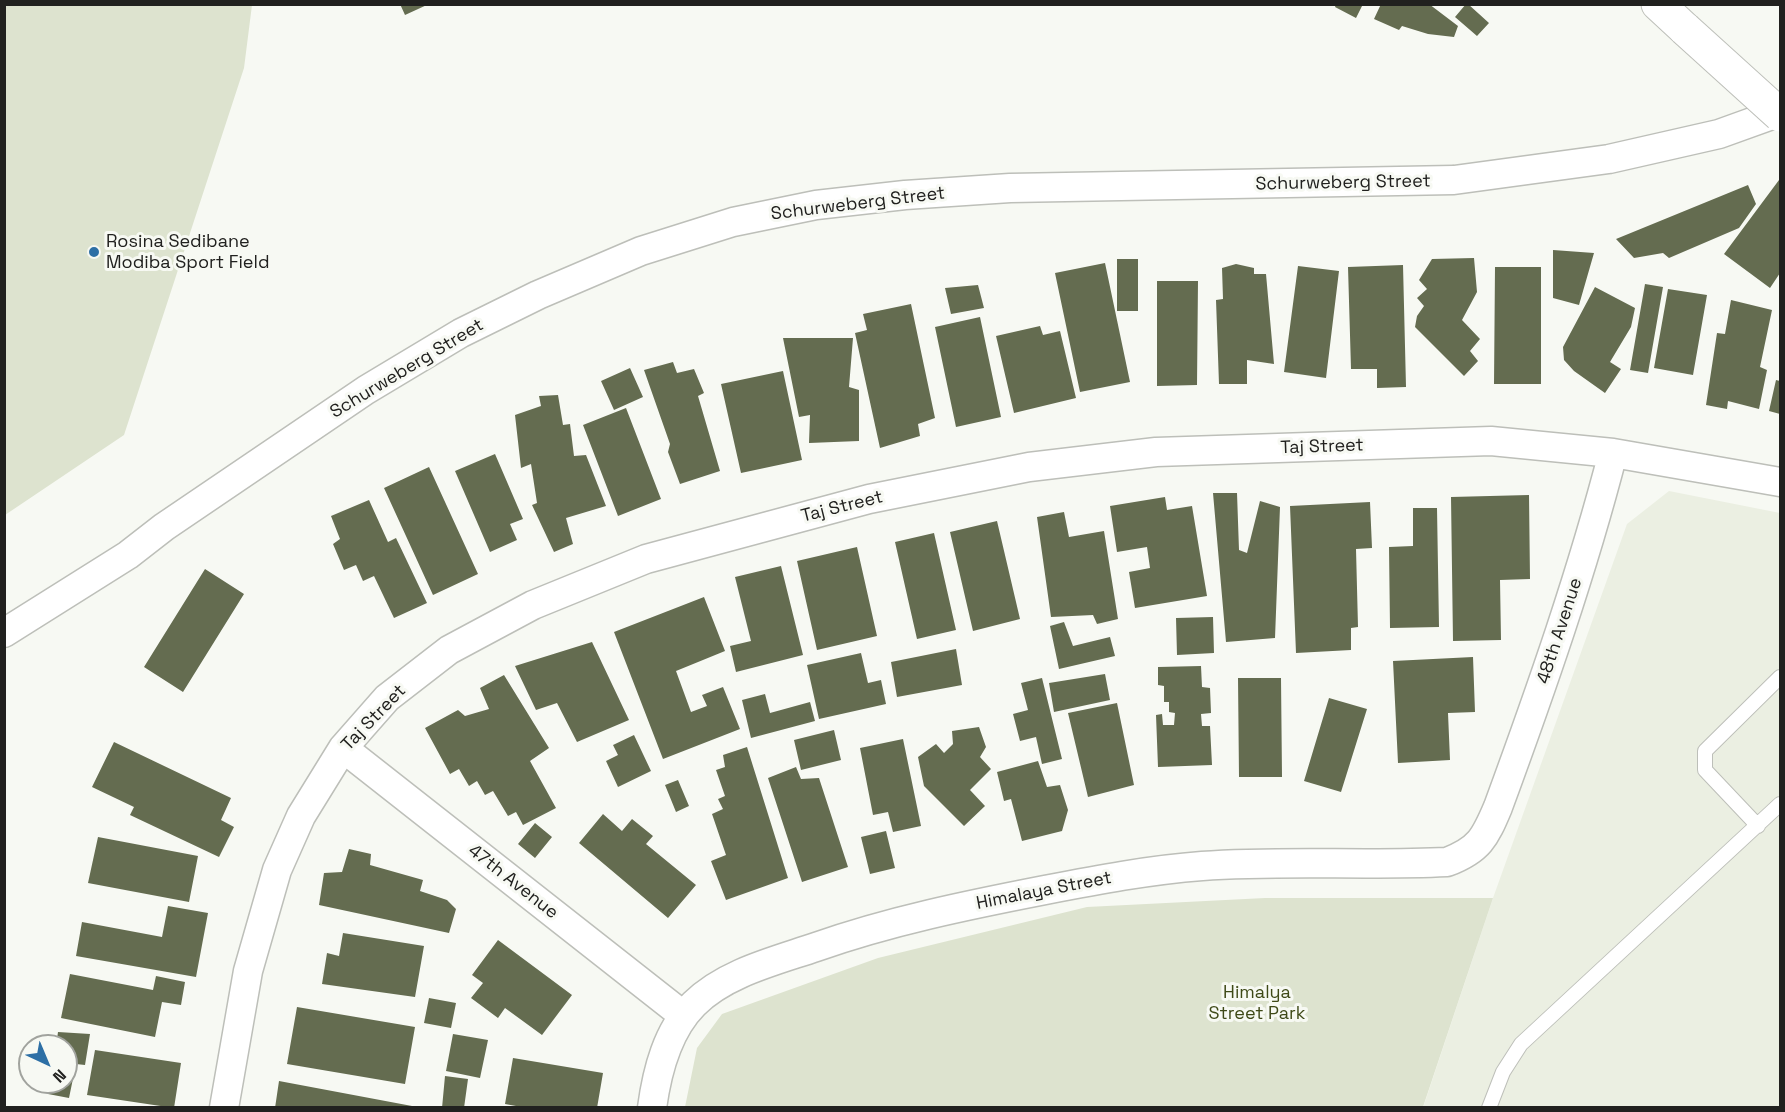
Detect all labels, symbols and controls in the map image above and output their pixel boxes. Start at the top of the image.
street label: Schurweberg Street [1255,171,1431,195]
street label: Schurweberg Street [770,183,946,225]
place label: Rosina Sedibane Modiba Sport Field [106,231,269,274]
marker: Rosina Sedibane Modiba Sport Field [87,245,101,259]
street label: Schurweberg Street [326,315,488,423]
street label: Taj Street [1280,435,1364,459]
street label: Taj Street [799,486,885,528]
street label: 48th Avenue [1533,575,1587,687]
street label: Taj Street [337,680,411,756]
street label: 47th Avenue [464,840,562,924]
street label: Himalaya Street [974,867,1114,915]
park label: Himalya Street Park [1208,982,1306,1024]
north arrow [18,1034,78,1094]
text: N [48,1065,71,1087]

